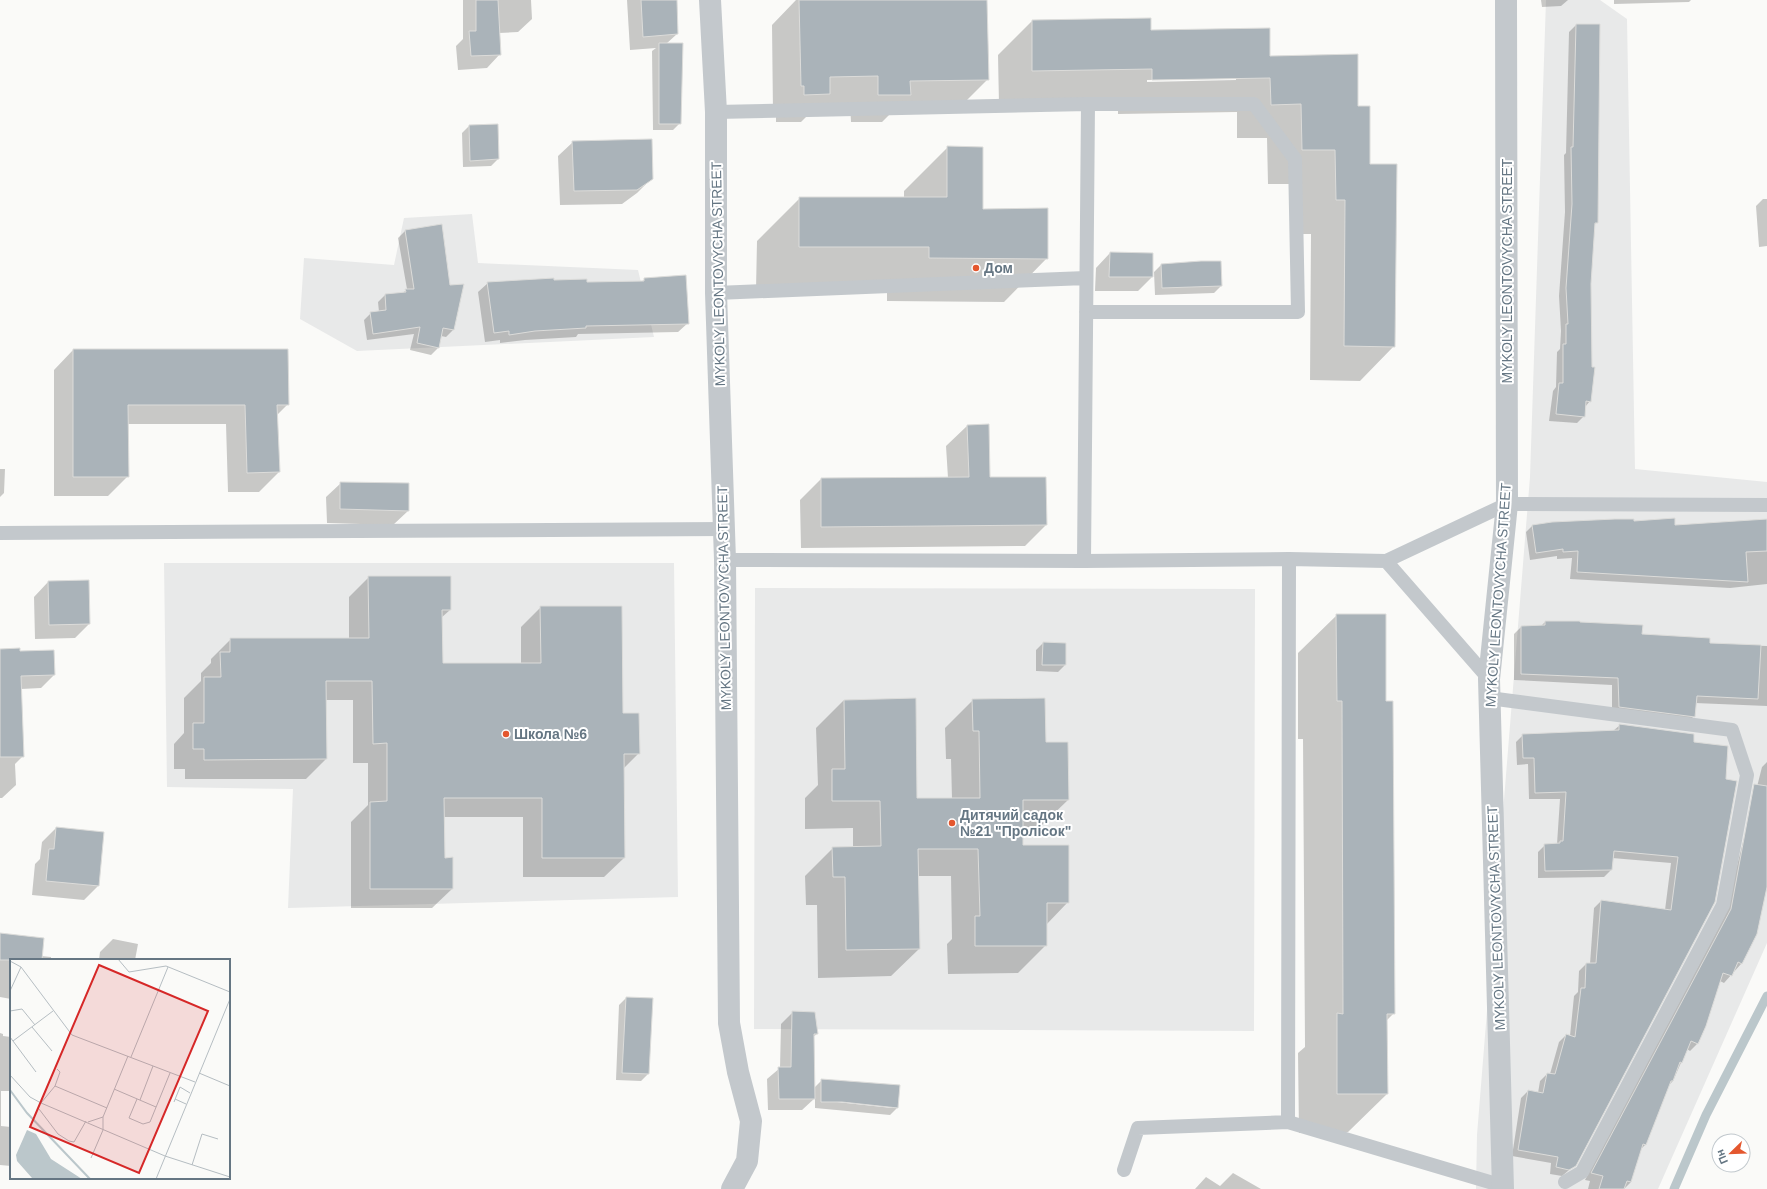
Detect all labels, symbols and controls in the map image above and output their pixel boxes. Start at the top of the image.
street label: MYKOLY LEONTOVYCHA STREET [1499,158,1515,383]
street label: MYKOLY LEONTOVYCHA STREET [708,161,728,387]
place label: Дом [984,260,1013,276]
marker: Дом [971,263,981,273]
street label: MYKOLY LEONTOVYCHA STREET [1482,482,1514,708]
street label: MYKOLY LEONTOVYCHA STREET [714,485,734,711]
place label: Школа №6 [514,726,587,742]
marker: Школа №6 [501,729,511,739]
street label: MYKOLY LEONTOVYCHA STREET [1484,805,1508,1031]
place label: Дитячий садок №21 "Пролісок" [960,807,1071,839]
marker: Дитячий садок №21 "Пролісок" [947,818,957,828]
inset map [10,959,230,1179]
north arrow [1711,1133,1751,1173]
text: Пн [1713,1148,1730,1166]

